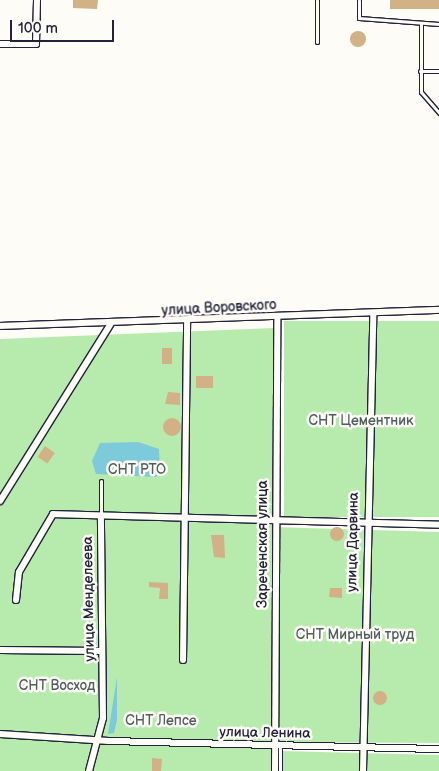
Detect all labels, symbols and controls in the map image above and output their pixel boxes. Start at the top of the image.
scale bar [12,10,116,42]
text: 100 m [18,19,58,38]
street label: улица Воровского [161,297,277,319]
park label: СНТ Цементник [309,413,413,429]
park label: СНТ РТО [108,462,166,478]
street label: Зареченская улица [255,480,271,608]
street label: улица Дарвина [344,492,362,592]
street label: улица Менделеева [80,536,98,662]
park label: СНТ Мирный труд [296,627,414,643]
park label: СНТ Восход [19,678,95,694]
park label: СНТ Лепсе [125,713,197,729]
street label: улица Ленина [219,724,311,742]

